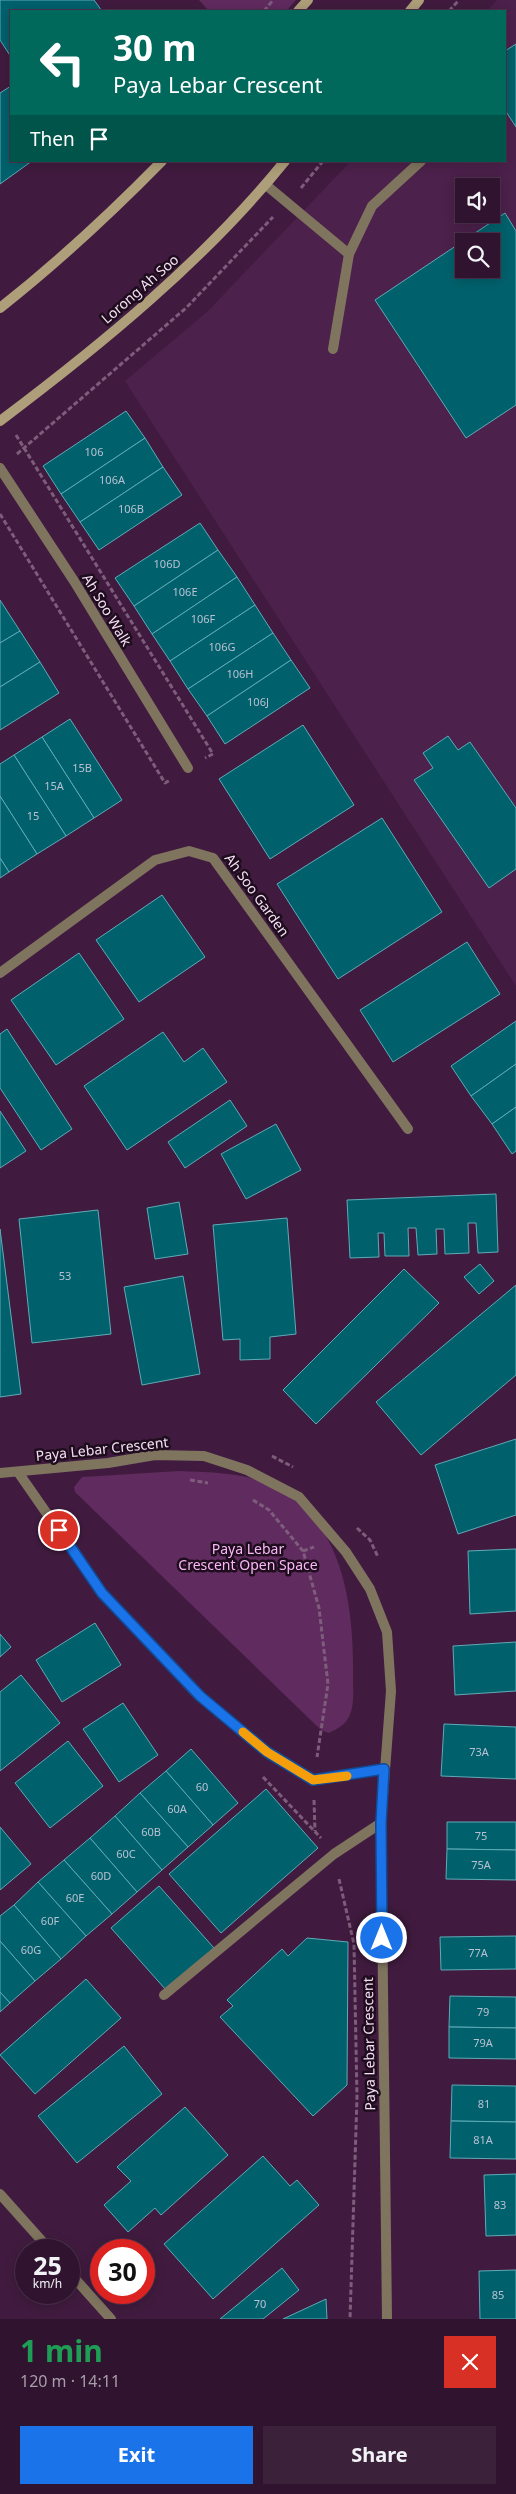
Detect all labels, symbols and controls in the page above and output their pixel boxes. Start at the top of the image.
text: 30 m [113,24,196,71]
icon: left [30,30,95,95]
text: Paya Lebar Crescent [113,69,323,99]
icon: arrive [85,125,113,153]
text: Then [30,126,75,152]
map controls [455,178,500,278]
button: sound [455,178,500,223]
button: search [455,233,500,278]
street label: Lorong Ah Soo [97,250,182,327]
house number: 106 [85,444,103,459]
house number: 106A [99,472,126,487]
house number: 106B [118,501,144,516]
house number: 106D [154,556,180,571]
street label: Ah Soo Walk [78,570,137,650]
house number: 106E [173,584,198,599]
house number: 106F [191,611,216,626]
house number: 106G [209,639,235,654]
house number: 106H [226,666,254,681]
house number: 106J [247,694,269,709]
house number: 15B [72,760,92,775]
house number: 15A [44,778,65,793]
house number: 15 [27,808,39,823]
street label: Ah Soo Garden [221,849,294,940]
house number: 53 [59,1268,71,1283]
street label: Paya Lebar Crescent [35,1432,169,1465]
pin [38,1509,80,1551]
icon: arrive [45,1516,73,1544]
park label: Paya Lebar Crescent Open Space [178,1539,318,1574]
house number: 73A [469,1744,490,1759]
house number: 60 [196,1779,208,1794]
house number: 60A [167,1801,188,1816]
house number: 60B [141,1824,161,1839]
house number: 75 [475,1828,487,1843]
house number: 60C [116,1846,136,1861]
house number: 75A [471,1857,492,1872]
house number: 60D [91,1868,111,1883]
house number: 60E [66,1890,84,1905]
position arrow [355,1911,407,1963]
house number: 60F [41,1913,59,1928]
house number: 60G [21,1942,41,1957]
house number: 77A [468,1945,489,1960]
street label: Paya Lebar Crescent [358,1977,379,2111]
house number: 79 [477,2004,489,2019]
house number: 79A [473,2035,494,2050]
house number: 81 [478,2096,490,2111]
house number: 81A [473,2132,494,2147]
house number: 83 [494,2197,506,2212]
speed limit sign: 30 [90,2239,155,2304]
text: 25 [33,2248,62,2282]
text: km/h [33,2275,62,2292]
house number: 85 [492,2287,504,2302]
house number: 70 [254,2296,266,2311]
text: 1 min [20,2330,103,2371]
button: close [444,2336,496,2388]
text: 120 m · 14:11 [20,2370,120,2392]
button: Exit [20,2426,253,2484]
button: Share [263,2426,496,2484]

